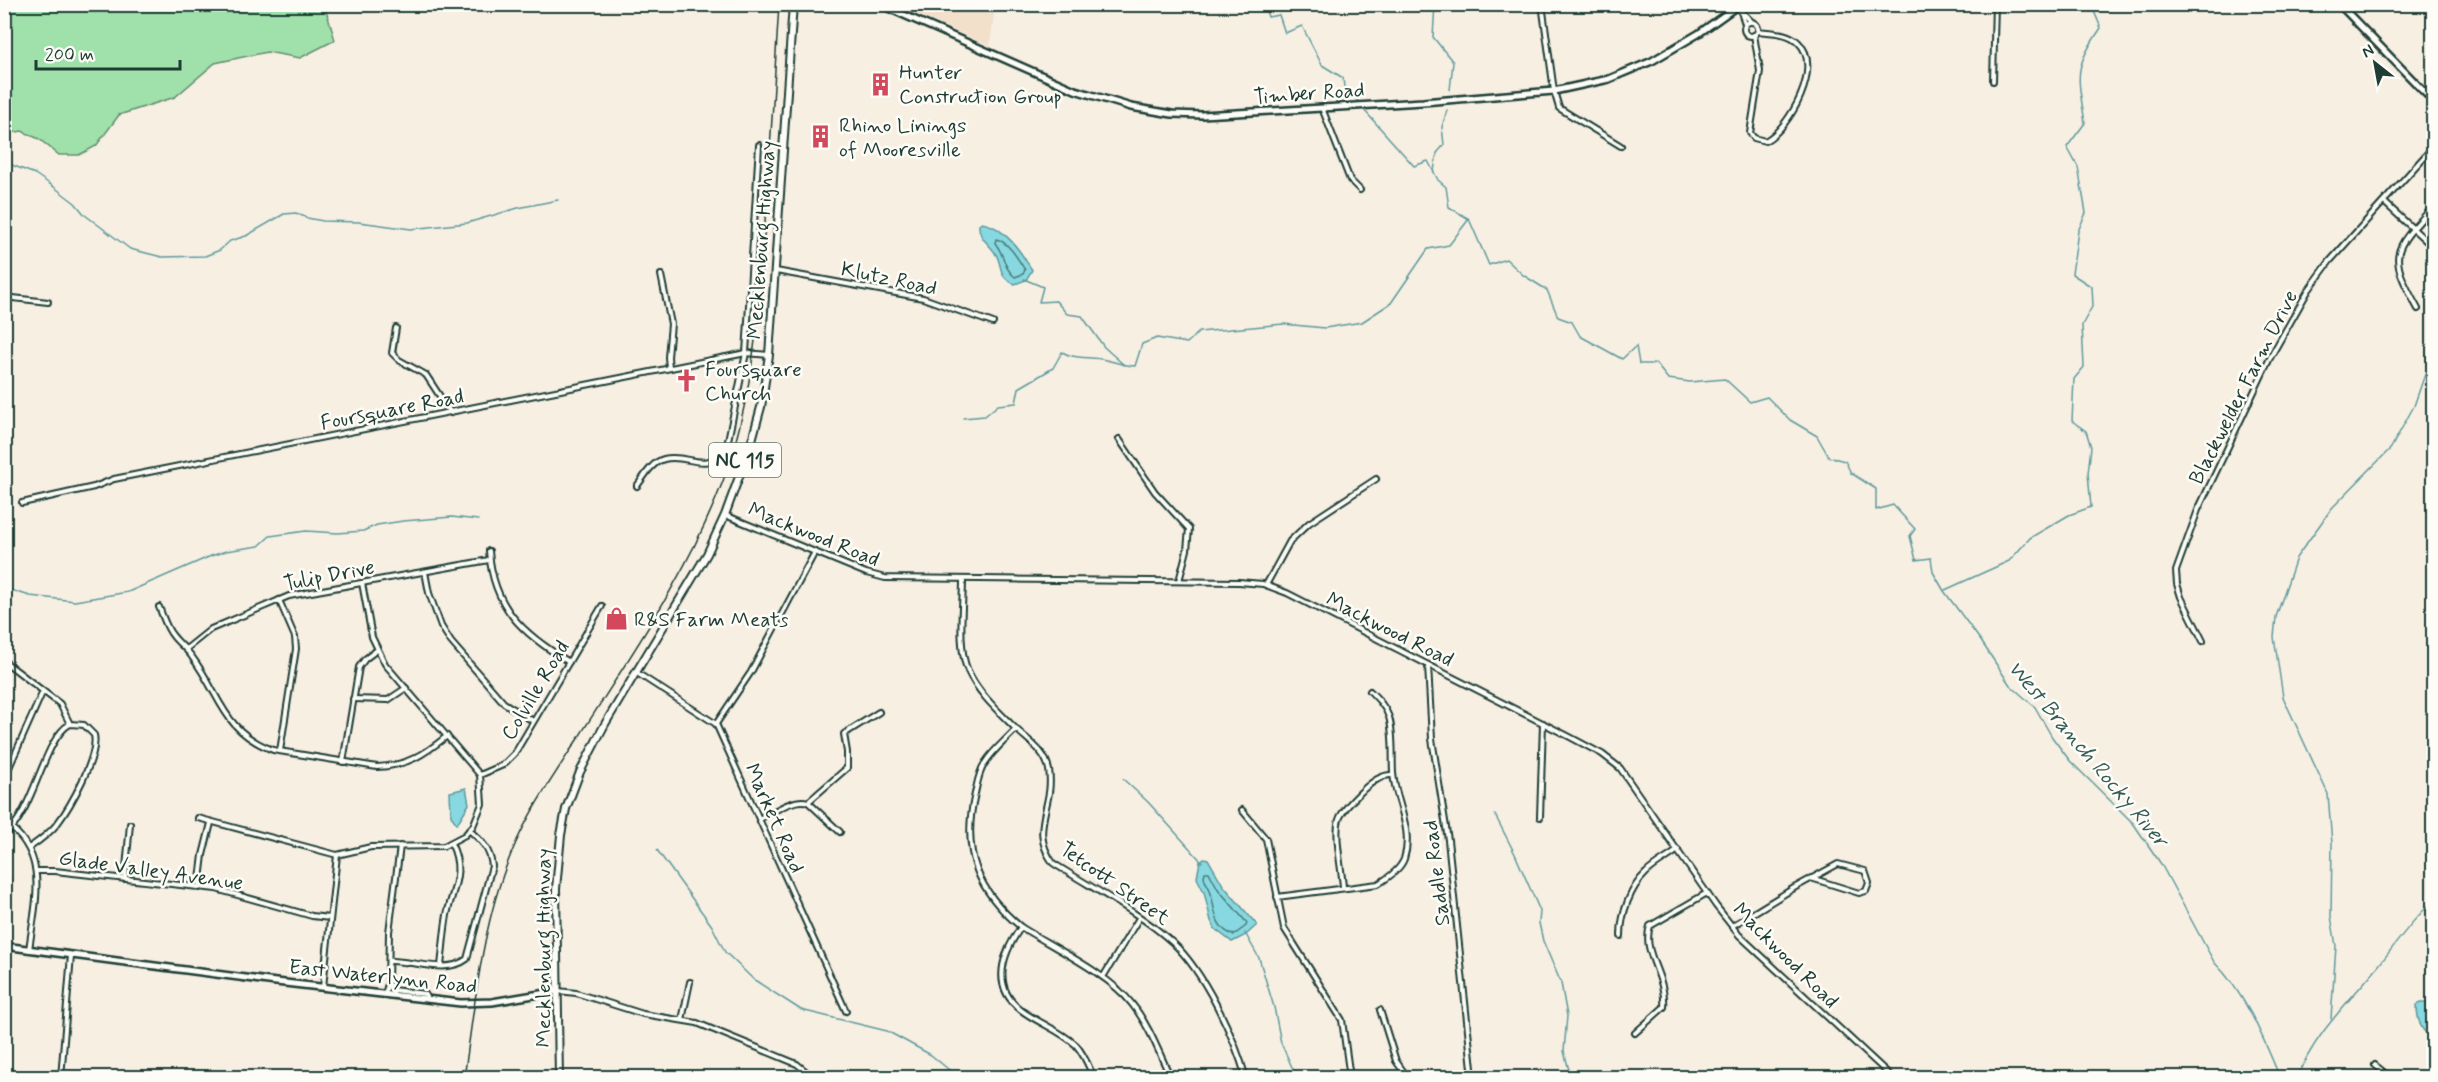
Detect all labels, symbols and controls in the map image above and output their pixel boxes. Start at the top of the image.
scale bar [36,33,180,71]
north arrow [2345,33,2405,93]
text: N [2358,40,2378,63]
text: 200 m [45,43,94,67]
place label: Hunter Construction Group [899,59,1062,111]
building icon: Hunter Construction Group [868,71,894,97]
street label: Timber Road [1253,76,1366,112]
place label: Rhino Linings of Mooresville [839,112,966,164]
building icon: Rhino Linings of Mooresville [808,124,834,150]
street label: Mecklenburg Highway [741,140,785,341]
street label: Klutz Road [838,255,939,303]
street label: Blackwelder Farm Drive [2183,286,2305,489]
place label: Foursquare Church [705,356,802,408]
church icon: Foursquare Church [674,368,700,394]
street label: Foursquare Road [318,382,466,438]
road number: NC 115 [709,443,781,477]
street label: Mackwood Road [744,496,884,574]
street label: Tulip Drive [281,553,377,599]
street label: Mackwood Road [1321,586,1458,674]
shop icon: R&S Farm Meats [603,606,629,632]
place label: R&S Farm Meats [634,606,788,634]
street label: Colville Road [495,635,577,746]
water label: West Branch Rocky River [2001,655,2176,856]
street label: Market Road [737,759,811,878]
street label: Saddle Road [1417,818,1457,927]
street label: Tetcott Street [1054,835,1176,933]
street label: Glade Valley Avenue [57,844,245,898]
street label: Mecklenburg Highway [530,848,560,1048]
street label: Mackwood Road [1726,896,1845,1015]
street label: East Waterlynn Road [287,953,478,1001]

